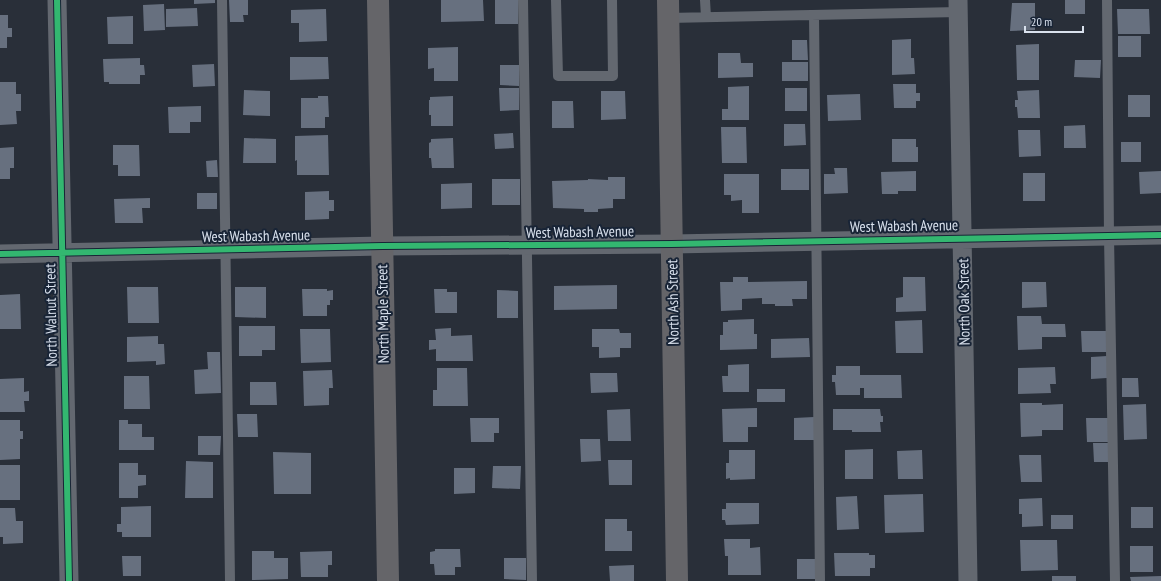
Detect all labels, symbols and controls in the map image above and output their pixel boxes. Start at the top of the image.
scale bar [1025,8,1083,34]
text: 20 m [1031,14,1052,29]
street label: West Wabash Avenue [850,215,958,236]
street label: West Wabash Avenue [526,221,634,242]
street label: West Wabash Avenue [202,225,310,246]
street label: North Oak Street [953,258,974,346]
street label: North Ash Street [662,259,683,345]
street label: North Walnut Street [40,263,61,367]
street label: North Maple Street [372,264,393,364]

